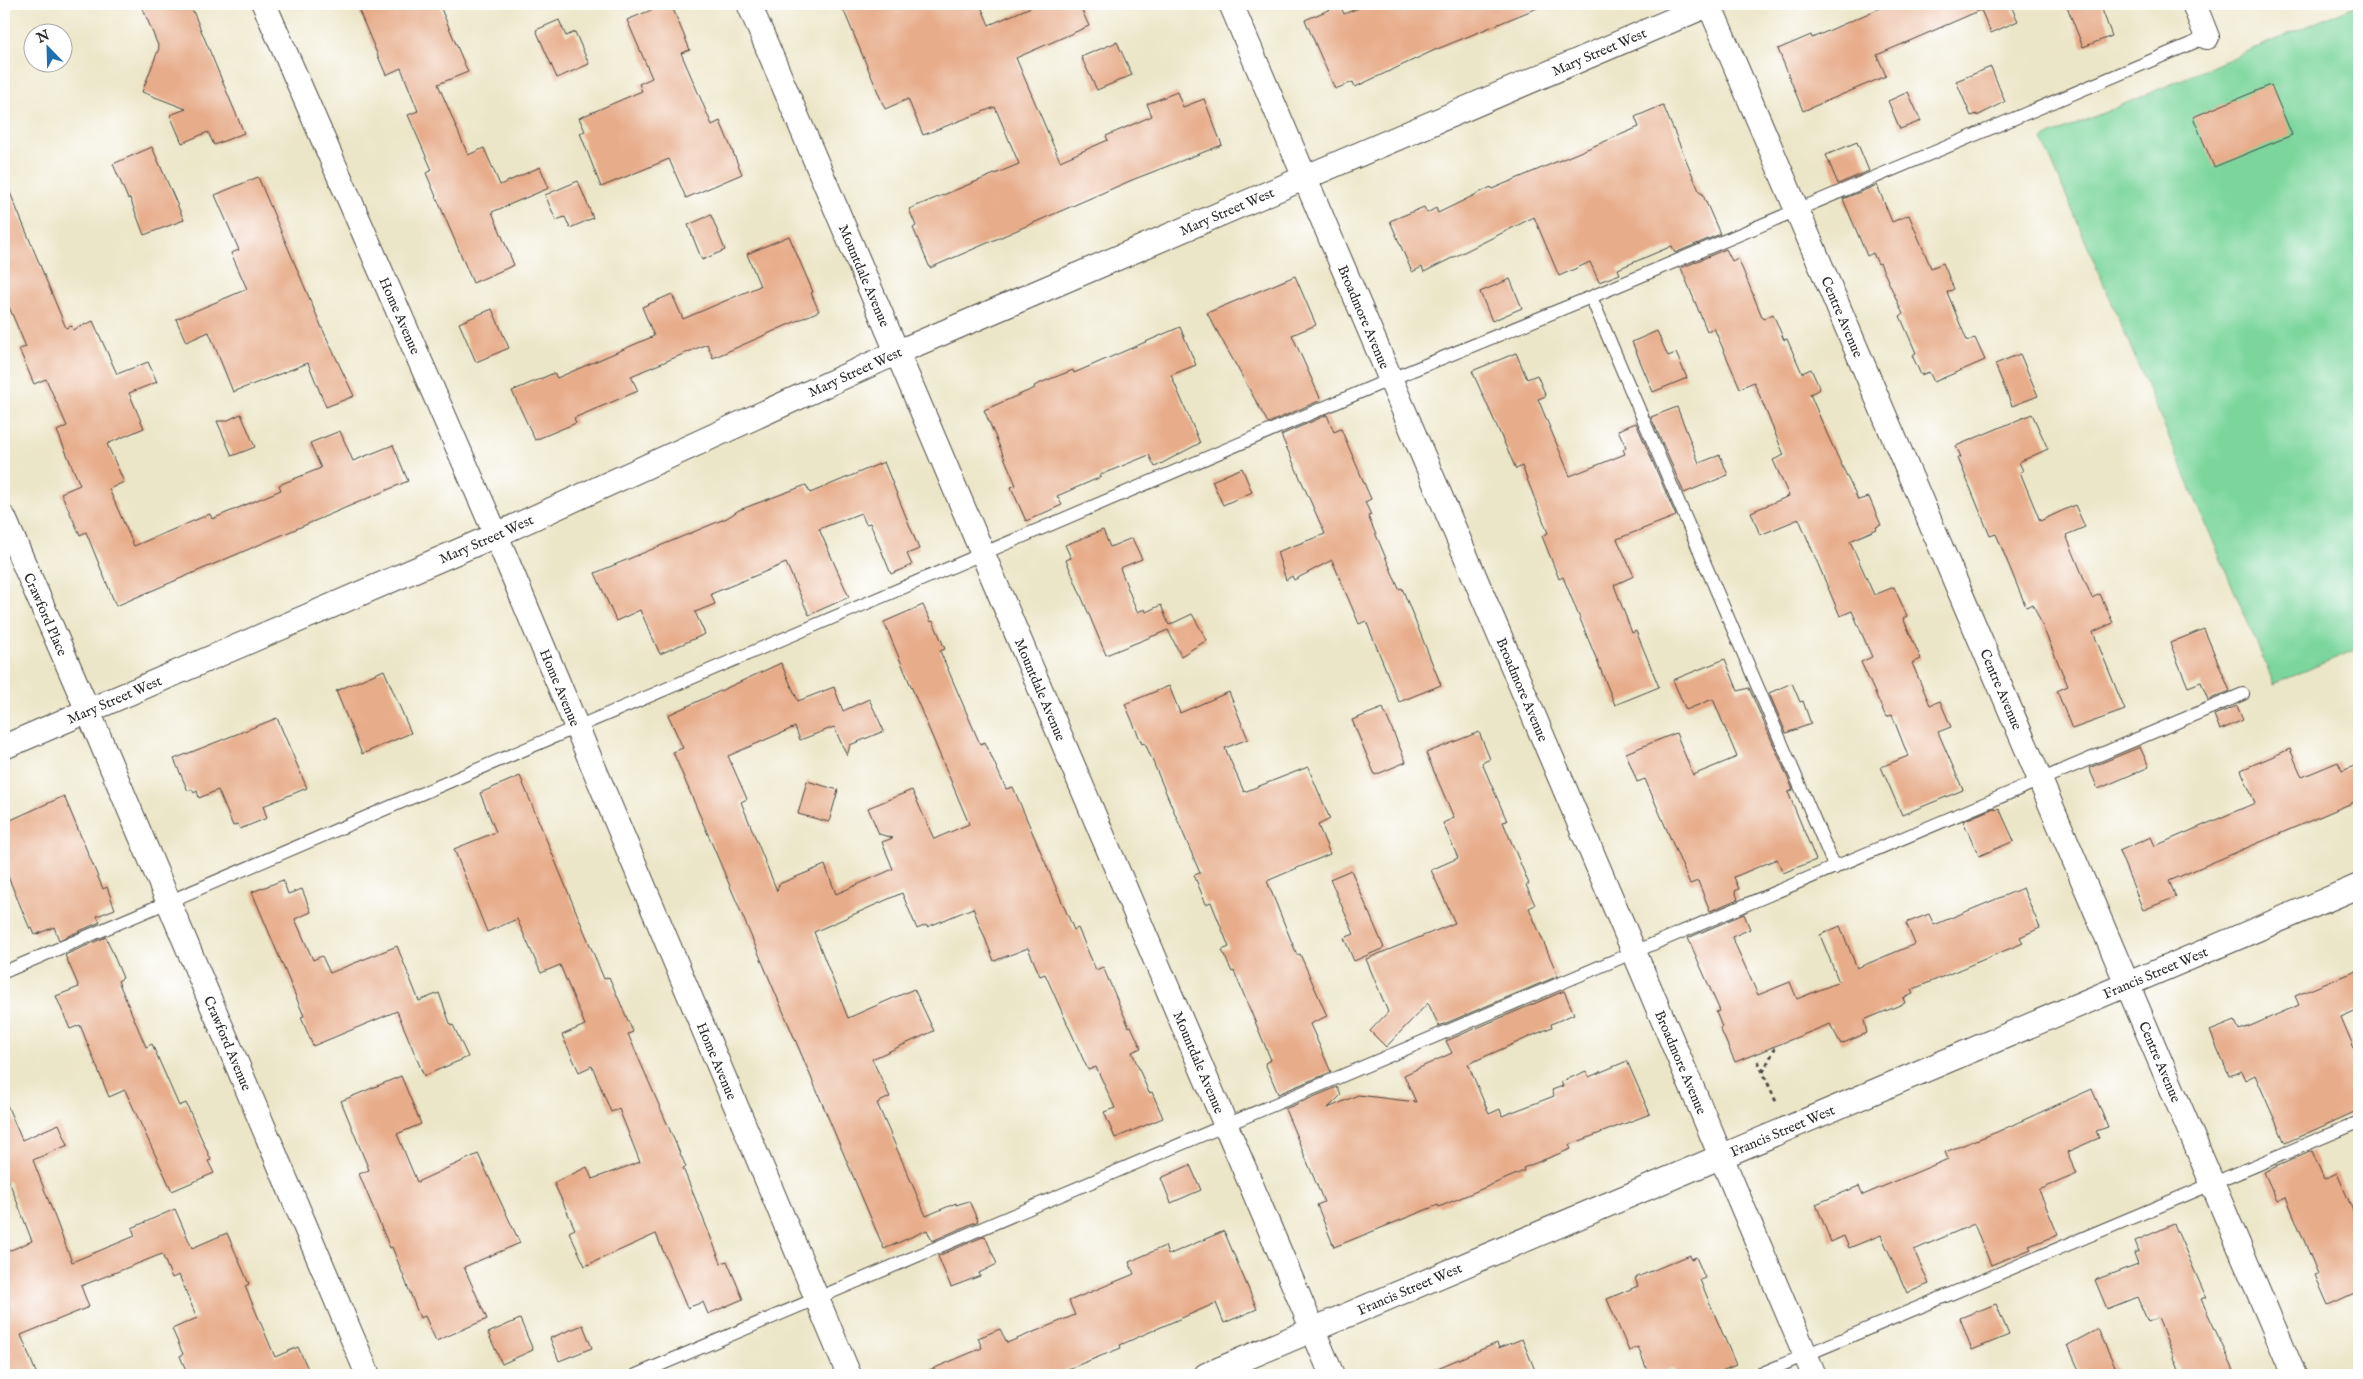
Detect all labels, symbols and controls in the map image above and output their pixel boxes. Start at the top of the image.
north arrow [22,22,72,72]
street label: Mary Street West [1549,24,1649,81]
text: N [33,26,52,48]
street label: Mary Street West [1177,184,1277,240]
street label: Mountdale Avenue [834,222,893,330]
street label: Broadmore Avenue [1333,263,1393,372]
street label: Centre Avenue [1816,274,1867,361]
street label: Home Avenue [374,275,424,358]
street label: Mary Street West [806,343,905,402]
street label: Mary Street West [437,511,537,568]
street label: Crawford Place [19,570,71,660]
street label: Broadmore Avenue [1492,635,1552,745]
street label: Mountdale Avenue [1010,636,1070,744]
street label: Home Avenue [535,646,584,730]
street label: Centre Avenue [1975,646,2026,733]
street label: Mary Street West [65,672,165,729]
street label: Francis Street West [2101,943,2211,1003]
street label: Crawford Avenue [199,993,255,1094]
street label: Broadmore Avenue [1650,1008,1710,1118]
street label: Mountdale Avenue [1168,1009,1228,1117]
street label: Centre Avenue [2134,1019,2185,1106]
street label: Home Avenue [692,1020,741,1103]
street label: Francis Street West [1728,1101,1838,1162]
street label: Francis Street West [1355,1259,1465,1320]

